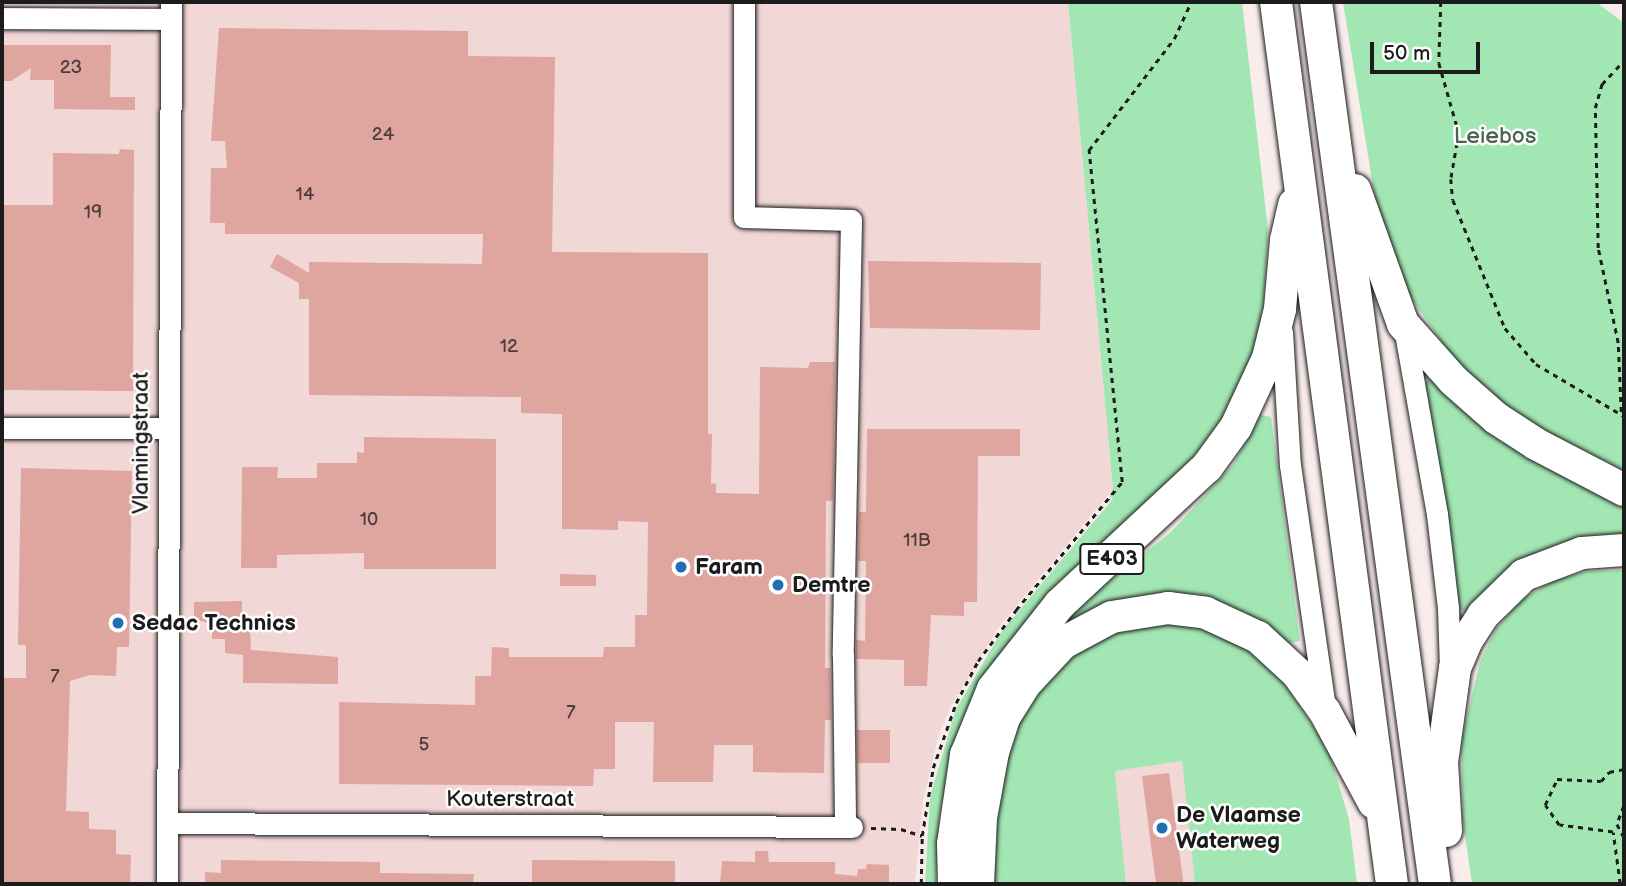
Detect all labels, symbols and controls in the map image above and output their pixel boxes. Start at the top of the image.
scale bar [1374,28,1484,72]
text: 50 m [1383,41,1430,66]
house number: 23 [60,57,82,79]
park label: Leiebos [1454,122,1536,150]
house number: 24 [372,124,394,146]
house number: 14 [296,184,314,206]
house number: 19 [84,202,102,224]
house number: 12 [500,336,518,358]
street label: Vlamingstraat [127,372,155,514]
house number: 10 [360,509,378,531]
house number: 11B [903,530,931,552]
road number: E403 [1079,542,1145,576]
place label: Faram [695,553,763,581]
marker: Faram [673,559,689,575]
place label: Demtre [792,571,870,599]
marker: Demtre [770,577,786,593]
place label: Sedac Technics [132,609,296,637]
marker: Sedac Technics [110,615,126,631]
house number: 7 [50,666,60,688]
house number: 7 [566,702,576,724]
house number: 5 [419,734,429,756]
street label: Kouterstraat [446,785,574,813]
place label: De Vlaamse Waterweg [1176,801,1302,855]
marker: De Vlaamse Waterweg [1154,820,1170,836]

